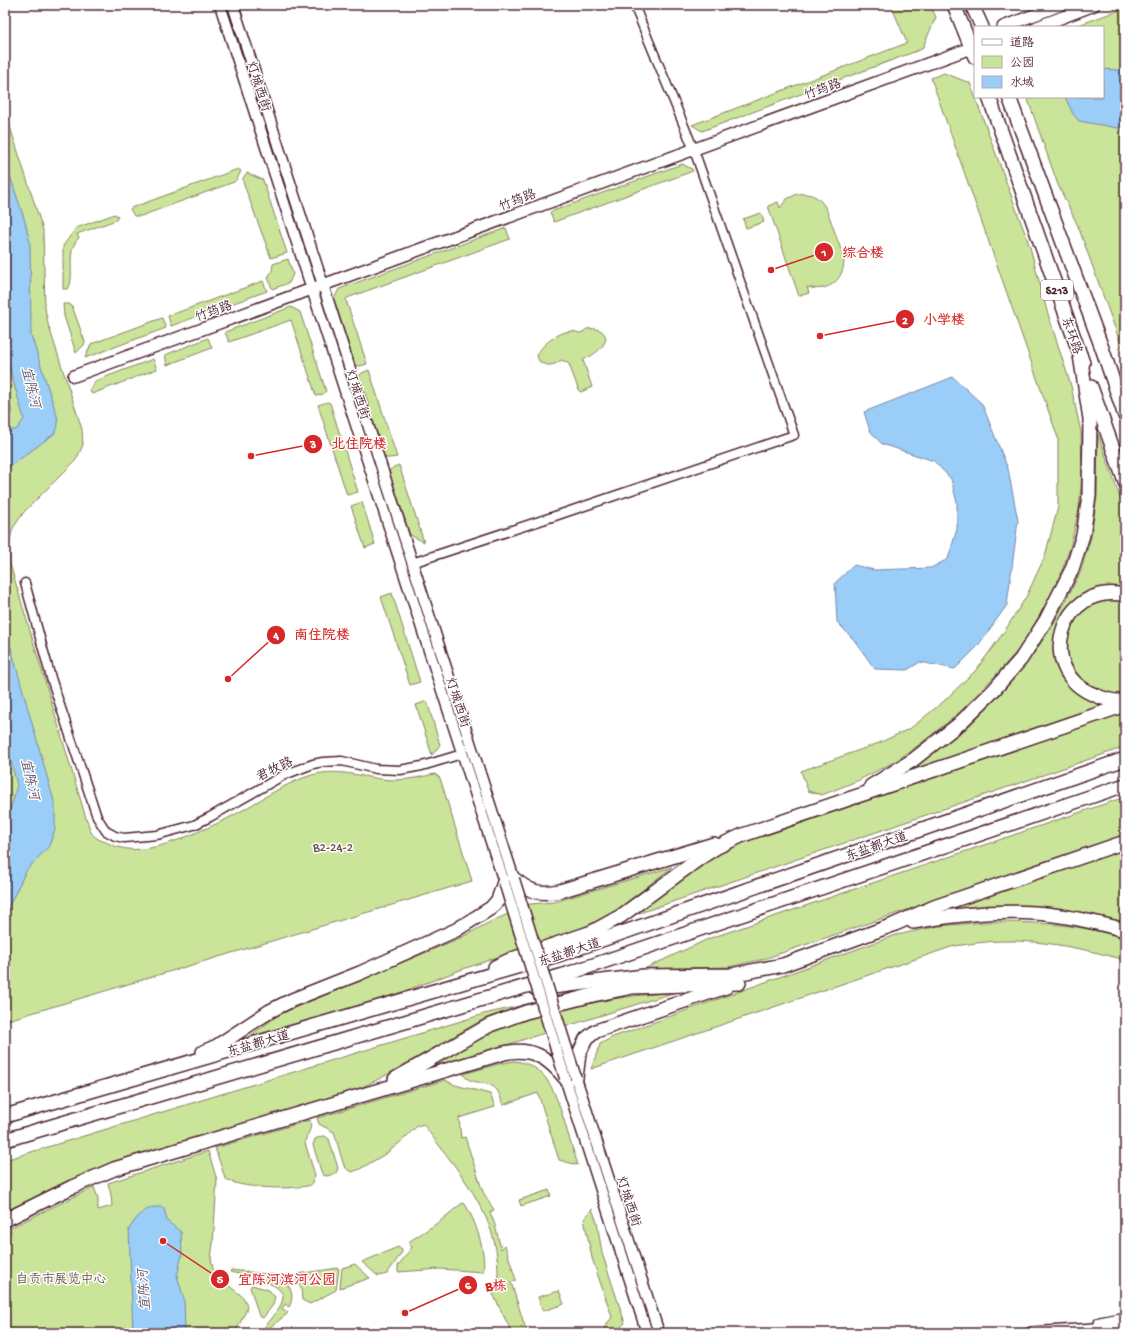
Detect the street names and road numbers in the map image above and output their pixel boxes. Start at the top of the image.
street label: 灯城西街 [242,59,274,114]
street label: 竹筠路 [802,76,844,104]
street label: 竹筠路 [497,186,539,215]
road number: S213 [1041,280,1073,300]
street label: 竹筠路 [193,298,235,326]
street label: 东环路 [1057,315,1085,357]
street label: 灯城西街 [341,367,373,422]
street label: 灯城西街 [441,675,473,730]
street label: 君牧路 [254,754,296,786]
street label: 东盐都大道 [843,828,910,865]
street label: 东盐都大道 [536,934,603,971]
street label: 东盐都大道 [225,1026,292,1061]
street label: 灯城西街 [612,1174,644,1229]

